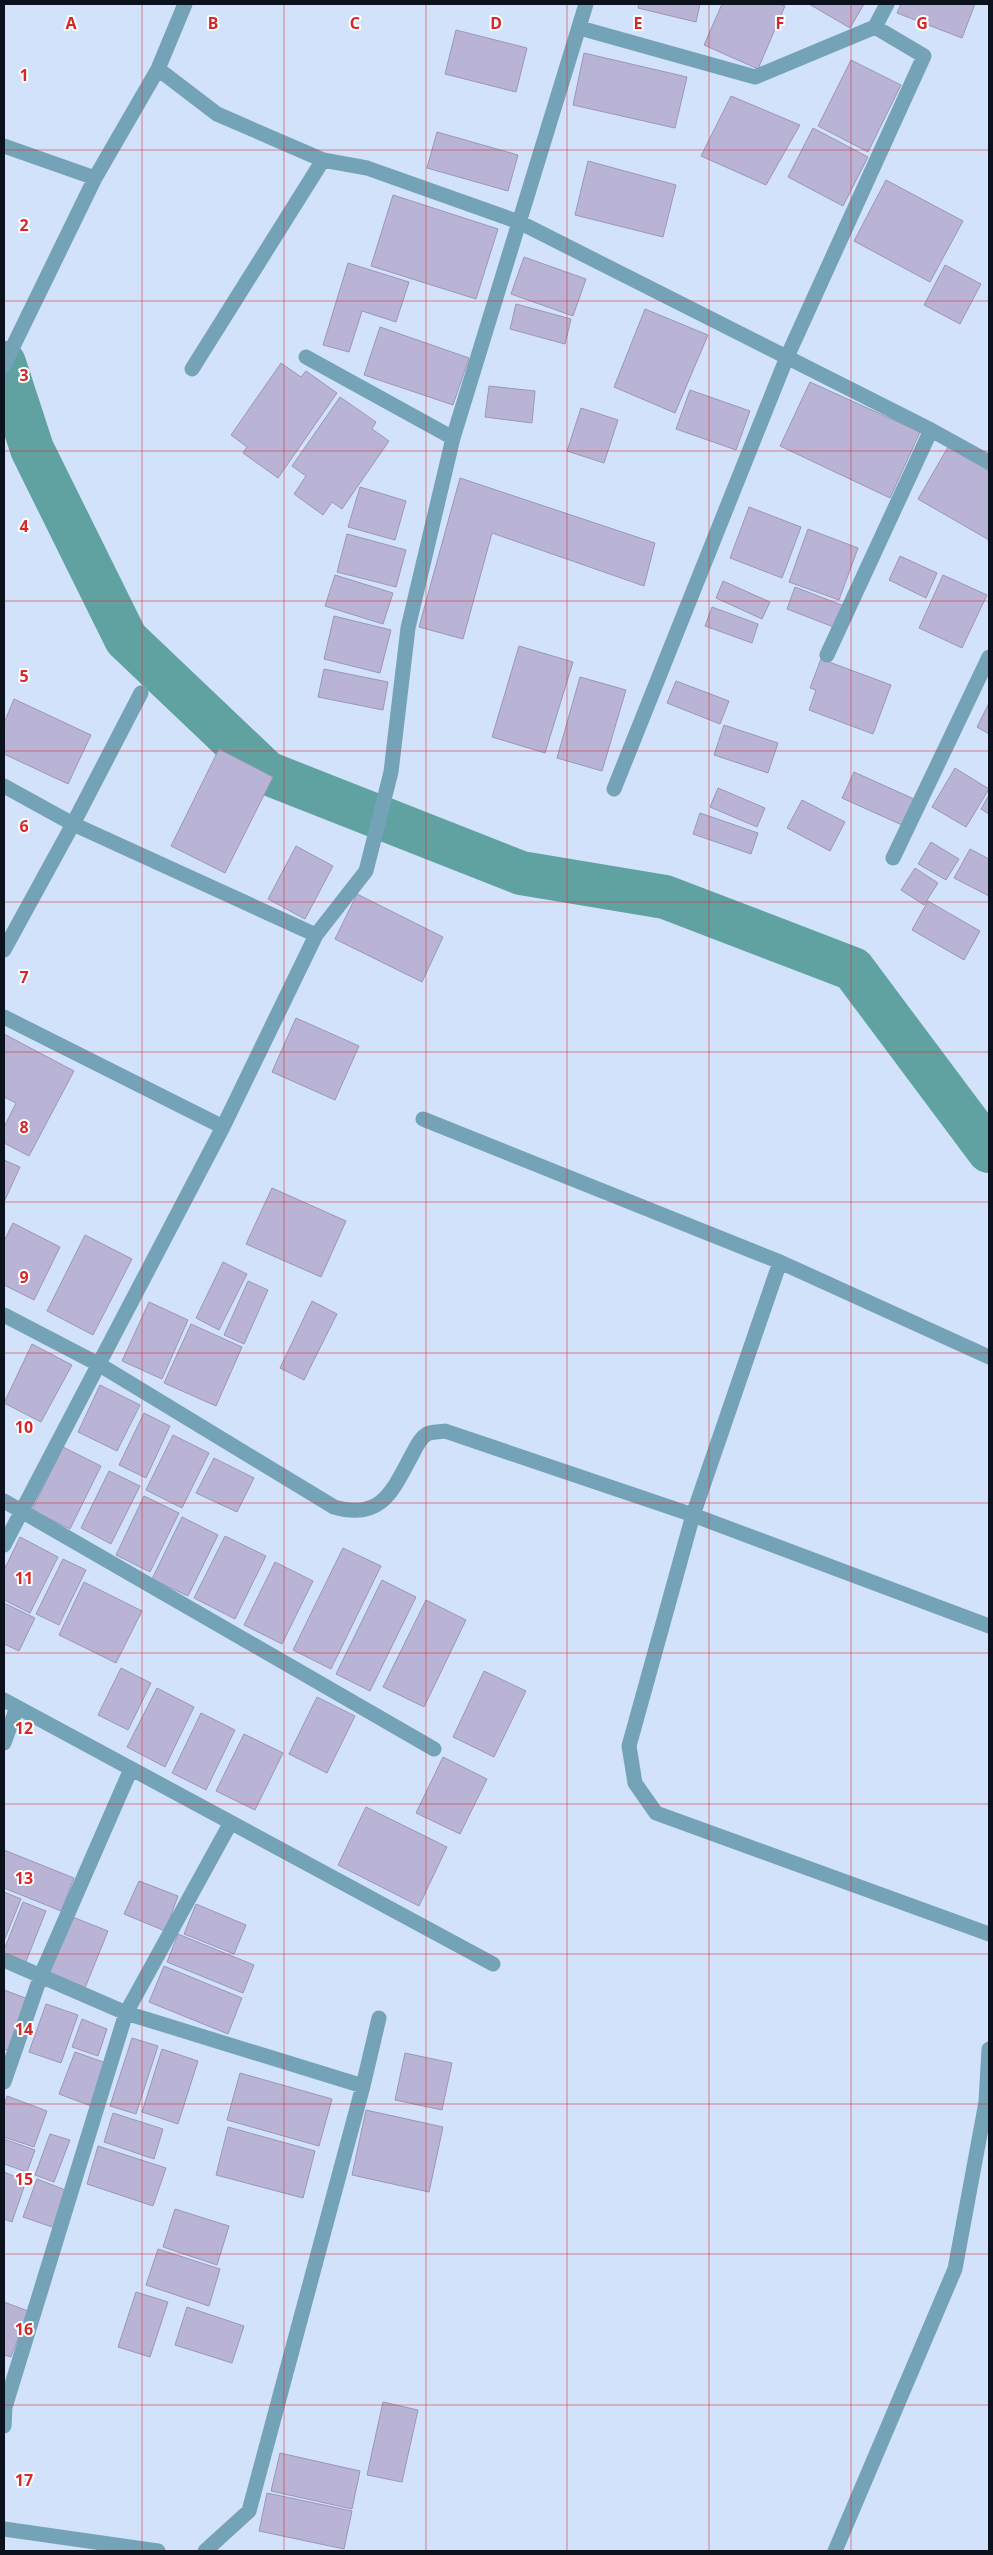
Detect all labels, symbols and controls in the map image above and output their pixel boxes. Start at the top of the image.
text: A [65,12,77,34]
text: B [208,12,218,34]
text: C [350,12,360,34]
text: D [490,12,502,34]
text: E [634,12,643,34]
text: F [776,12,784,34]
text: G [916,12,928,34]
text: 1 [19,64,29,86]
text: 2 [19,214,29,236]
text: 3 [19,364,29,386]
text: 4 [19,515,29,537]
text: 5 [19,665,29,687]
text: 6 [19,815,29,837]
text: 7 [19,966,29,988]
text: 8 [19,1116,29,1138]
text: 9 [19,1266,29,1288]
text: 10 [15,1416,33,1438]
text: 11 [15,1567,33,1589]
text: 12 [15,1717,33,1739]
text: 13 [15,1867,33,1889]
text: 14 [15,2018,33,2040]
text: 15 [15,2168,33,2190]
text: 16 [15,2318,33,2340]
text: 17 [15,2469,33,2491]

